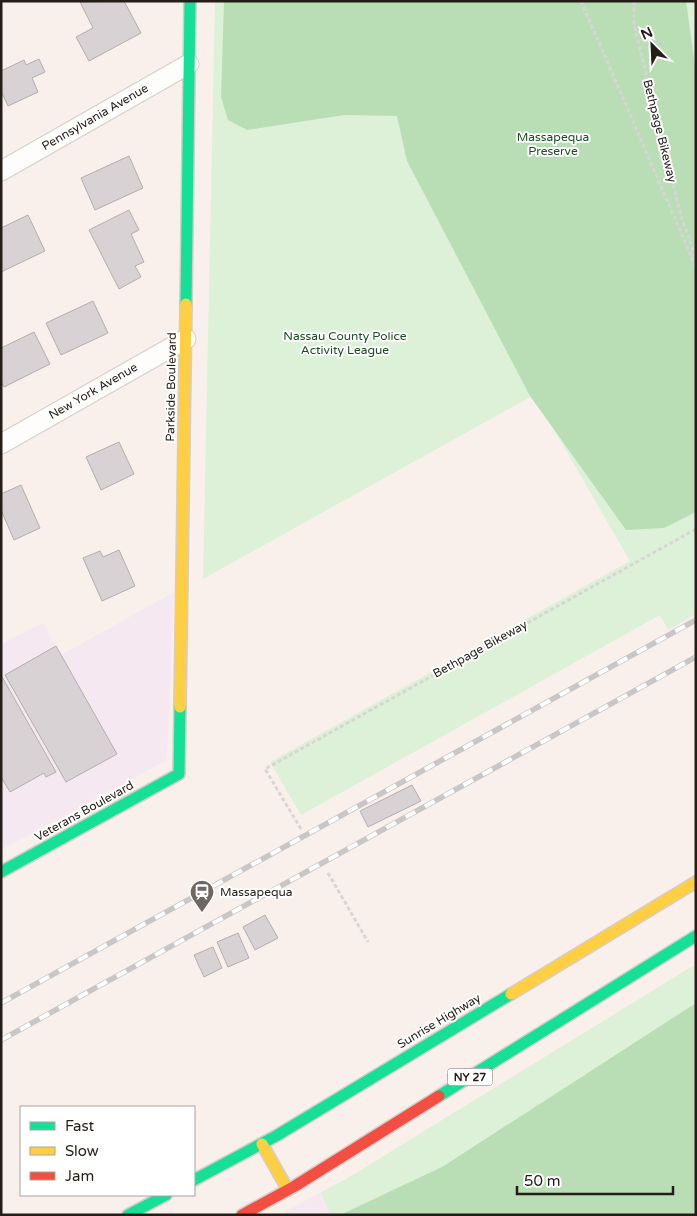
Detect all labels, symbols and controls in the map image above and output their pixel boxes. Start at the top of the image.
north arrow [627,20,677,70]
text: N [638,24,656,44]
street label: Bethpage Bikeway [640,78,680,184]
street label: Pennsylvania Avenue [39,81,151,153]
park label: Massapequa Preserve [517,130,589,158]
park label: Nassau County Police Activity League [283,329,407,357]
street label: Parkside Boulevard [163,332,179,442]
street label: New York Avenue [46,360,140,422]
street label: Bethpage Bikeway [430,617,530,681]
street label: Veterans Boulevard [32,778,136,844]
station icon: Massapequa [189,879,215,913]
place label: Massapequa [220,885,293,899]
street label: Sunrise Highway [395,990,484,1051]
road number: NY 27 [448,1068,492,1086]
legend [20,1106,195,1196]
text: Fast [65,1117,95,1135]
text: Slow [65,1142,99,1160]
scale bar [517,1164,673,1196]
text: Jam [65,1167,94,1185]
text: 50 m [524,1172,561,1190]

